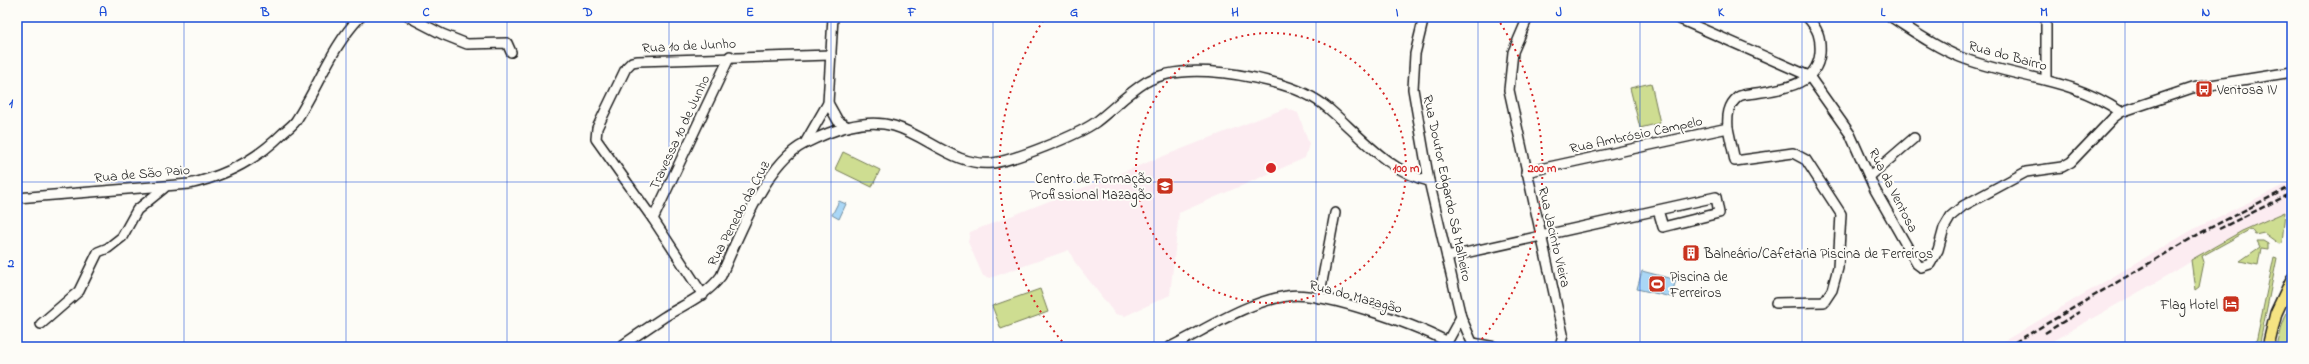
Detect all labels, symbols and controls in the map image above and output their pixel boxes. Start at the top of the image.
text: A [99,3,107,22]
text: B [260,3,270,22]
text: C [422,3,430,22]
text: D [582,3,593,22]
text: E [746,3,754,22]
text: F [907,3,917,22]
text: G [1070,3,1078,22]
text: H [1231,3,1239,22]
text: I [1395,3,1399,22]
text: J [1556,3,1562,22]
text: K [1718,3,1725,22]
text: L [1881,3,1887,22]
text: M [2040,3,2048,22]
text: N [2202,3,2211,22]
street label: Rua 10 de Junho [642,34,737,59]
street label: Rua do Bairro [1966,36,2049,77]
street label: Travessa 10 de Junho [645,72,716,194]
bus stop icon: Ventosa IV [2194,79,2214,99]
place label: Ventosa IV [2216,80,2277,101]
street label: Rua Doutor Edgardo Sá Malheiro [1415,93,1477,284]
text: 1 [9,94,14,113]
street label: Rua Ambrósio Campelo [1568,111,1705,160]
street label: Rua da Ventosa [1862,145,1923,236]
street label: Rua Penedo da Cruz [703,157,776,270]
street label: Rua de São Paio [93,160,191,189]
text: 100 m [1393,160,1420,178]
text: 200 m [1527,160,1557,178]
centre of rings [1264,161,1278,175]
place label: Centro de Formação Profissional Mazagão [1030,169,1152,207]
school or university icon: Centro de Formação Profissional Mazagão [1155,176,1175,196]
street label: Rua Jacinto Vieira [1532,185,1575,290]
building icon: Balneário/Cafetaria Piscina de Ferreiros [1681,243,1701,263]
place label: Balneário/Cafetaria Piscina de Ferreiros [1703,244,1933,265]
text: 2 [7,254,15,273]
place label: Piscina de Ferreiros [1669,267,1728,304]
sports icon: Piscina de Ferreiros [1647,274,1667,294]
street label: Rua do Mazagão [1306,275,1404,321]
hotel icon: Flag Hotel [2221,294,2241,314]
place label: Flag Hotel [2159,295,2218,317]

